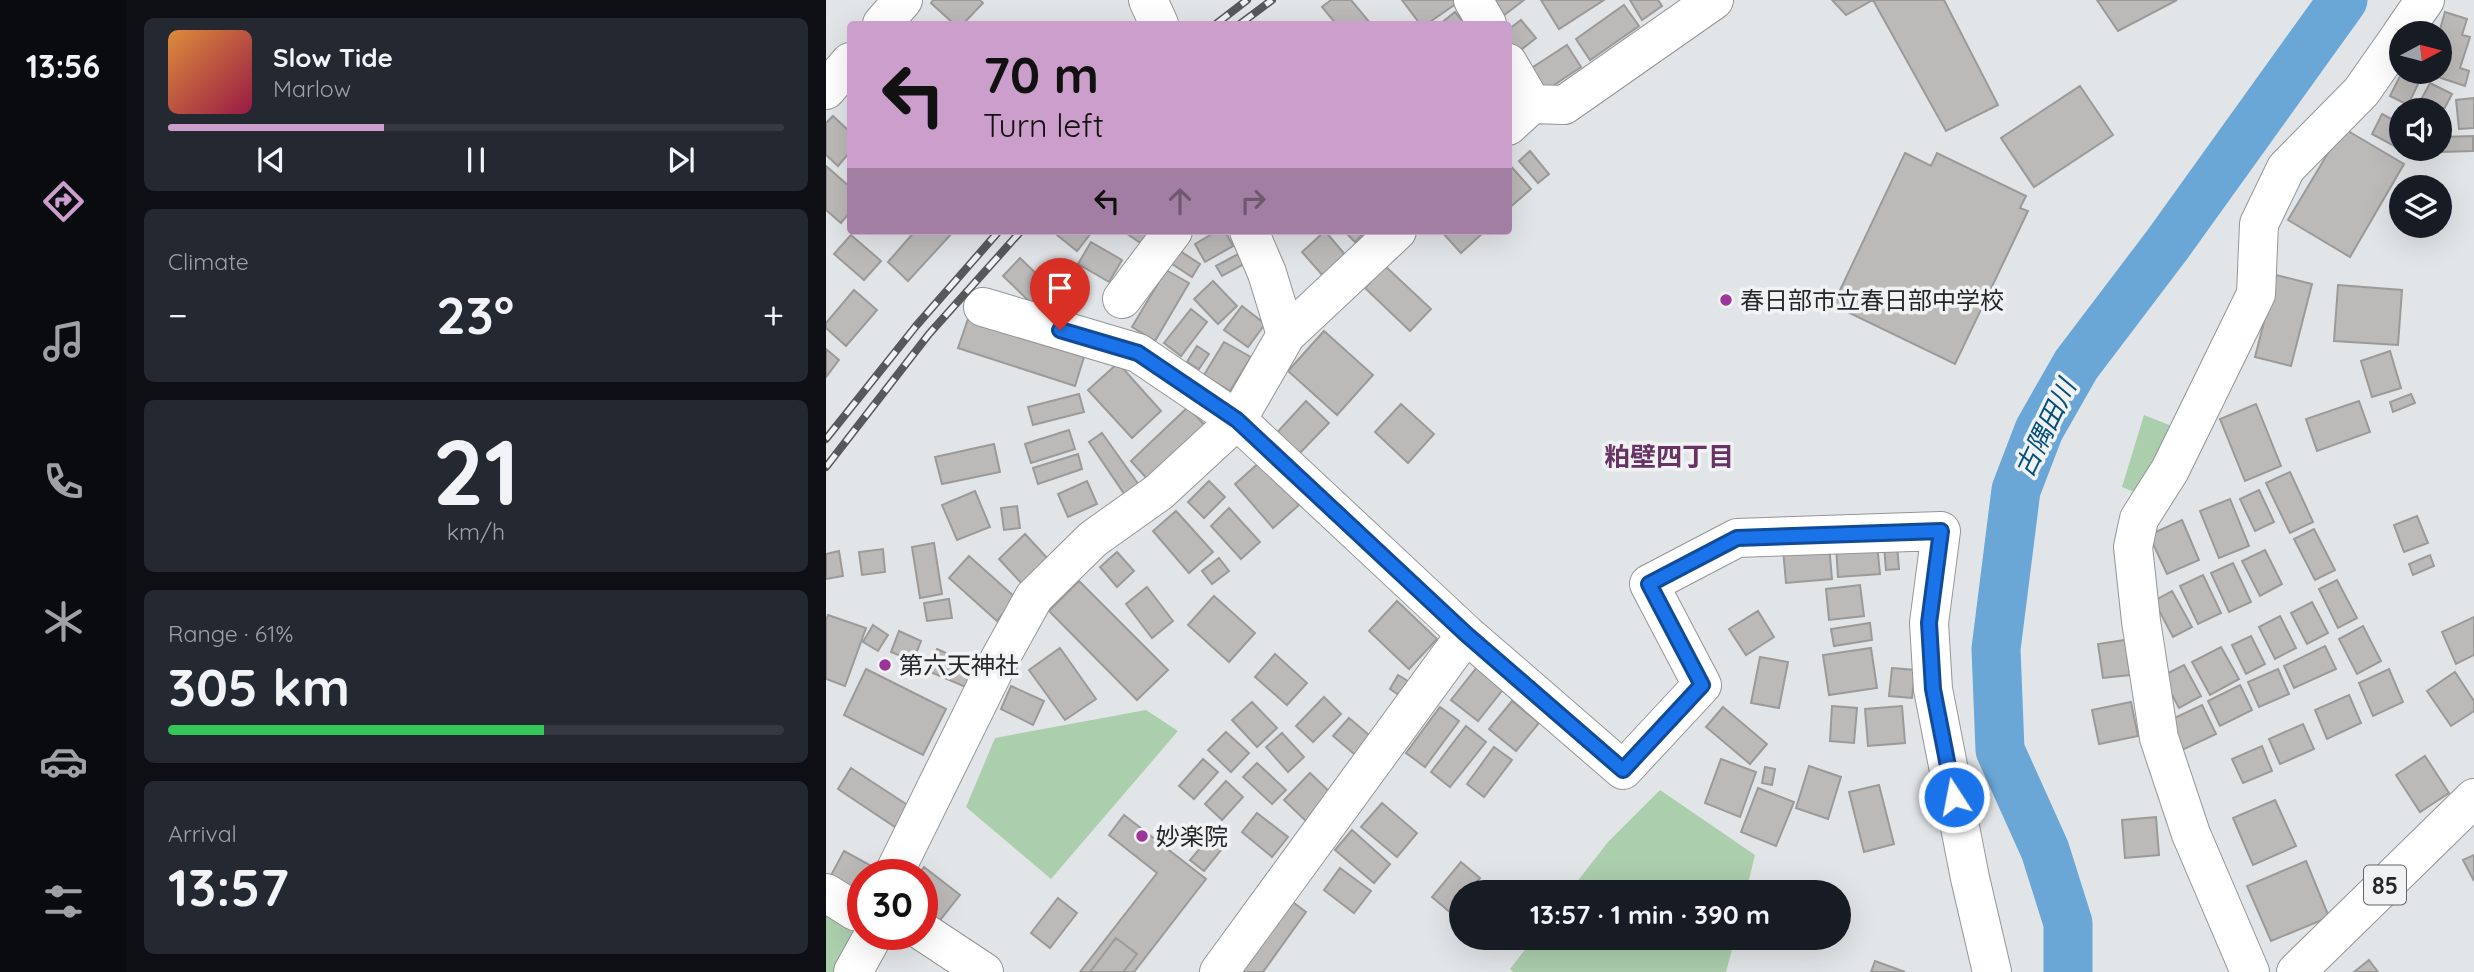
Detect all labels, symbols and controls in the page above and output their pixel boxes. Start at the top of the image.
north arrow [2389,21,2452,84]
map controls [2389,21,2452,238]
text: Slow Tide [273,41,393,74]
text: 70 m [983,44,1099,105]
text: 13:56 [26,46,100,86]
icon: left [868,49,959,140]
text: Marlow [273,74,351,103]
button: sound [2389,98,2452,161]
text: Turn left [983,105,1104,145]
icon: previous [252,141,290,179]
icon: pause [457,141,495,179]
icon: next [662,141,700,179]
button: layers [2389,175,2452,238]
icon: directions [39,177,88,226]
icon: left [1088,182,1126,220]
icon: ahead [1161,182,1199,220]
icon: right [1234,182,1272,220]
text: Climate [168,247,249,276]
pin [1030,258,1090,330]
icon: arrive [1041,269,1079,307]
text: 23° [436,282,514,347]
place label: 春日部市立春日部中学校 [1740,285,2004,315]
text: − [168,291,188,339]
text: + [763,291,784,339]
marker: 春日部市立春日部中学校 [1718,292,1734,308]
icon: music [39,317,88,366]
water label: 古隅田川 [2007,371,2084,482]
text: 21 [432,414,520,528]
district label: 粕壁四丁目 [1604,440,1734,473]
icon: phone [39,457,88,506]
text: km/h [447,517,505,546]
icon: climate [39,597,88,646]
text: Range · 61% [168,619,293,648]
place label: 第六天神社 [899,650,1019,680]
text: 305 km [168,654,350,719]
marker: 第六天神社 [877,657,893,673]
icon: car [39,737,88,786]
position arrow [1917,760,1991,834]
text: Arrival [168,819,237,848]
place label: 妙楽院 [1156,821,1228,851]
marker: 妙楽院 [1134,828,1150,844]
text: 13:57 [168,854,289,919]
speed limit sign: 30 [847,859,938,950]
road number: 85 [2364,866,2406,904]
icon: filters [39,877,88,926]
text: 13:57 · 1 min · 390 m [1530,898,1770,931]

